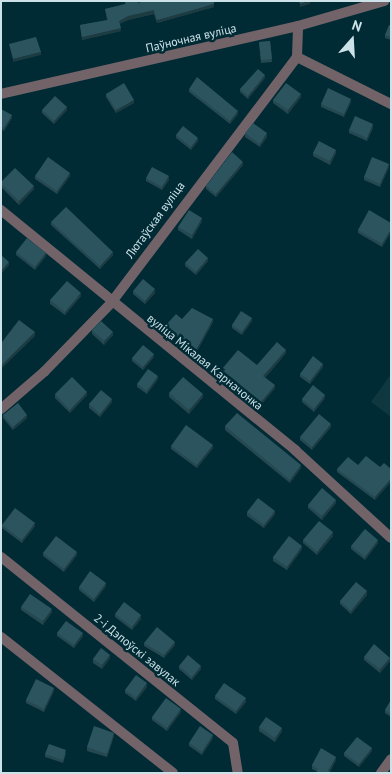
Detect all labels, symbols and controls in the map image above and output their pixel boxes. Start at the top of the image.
north arrow [327,15,377,65]
text: N [350,16,364,36]
street label: Паўночная вуліца [144,21,238,55]
street label: Лютаўская вуліца [122,179,188,261]
street label: вуліца Мікалая Карначонка [144,311,266,413]
street label: 2-і Дэпоўскі завулак [91,611,183,689]

